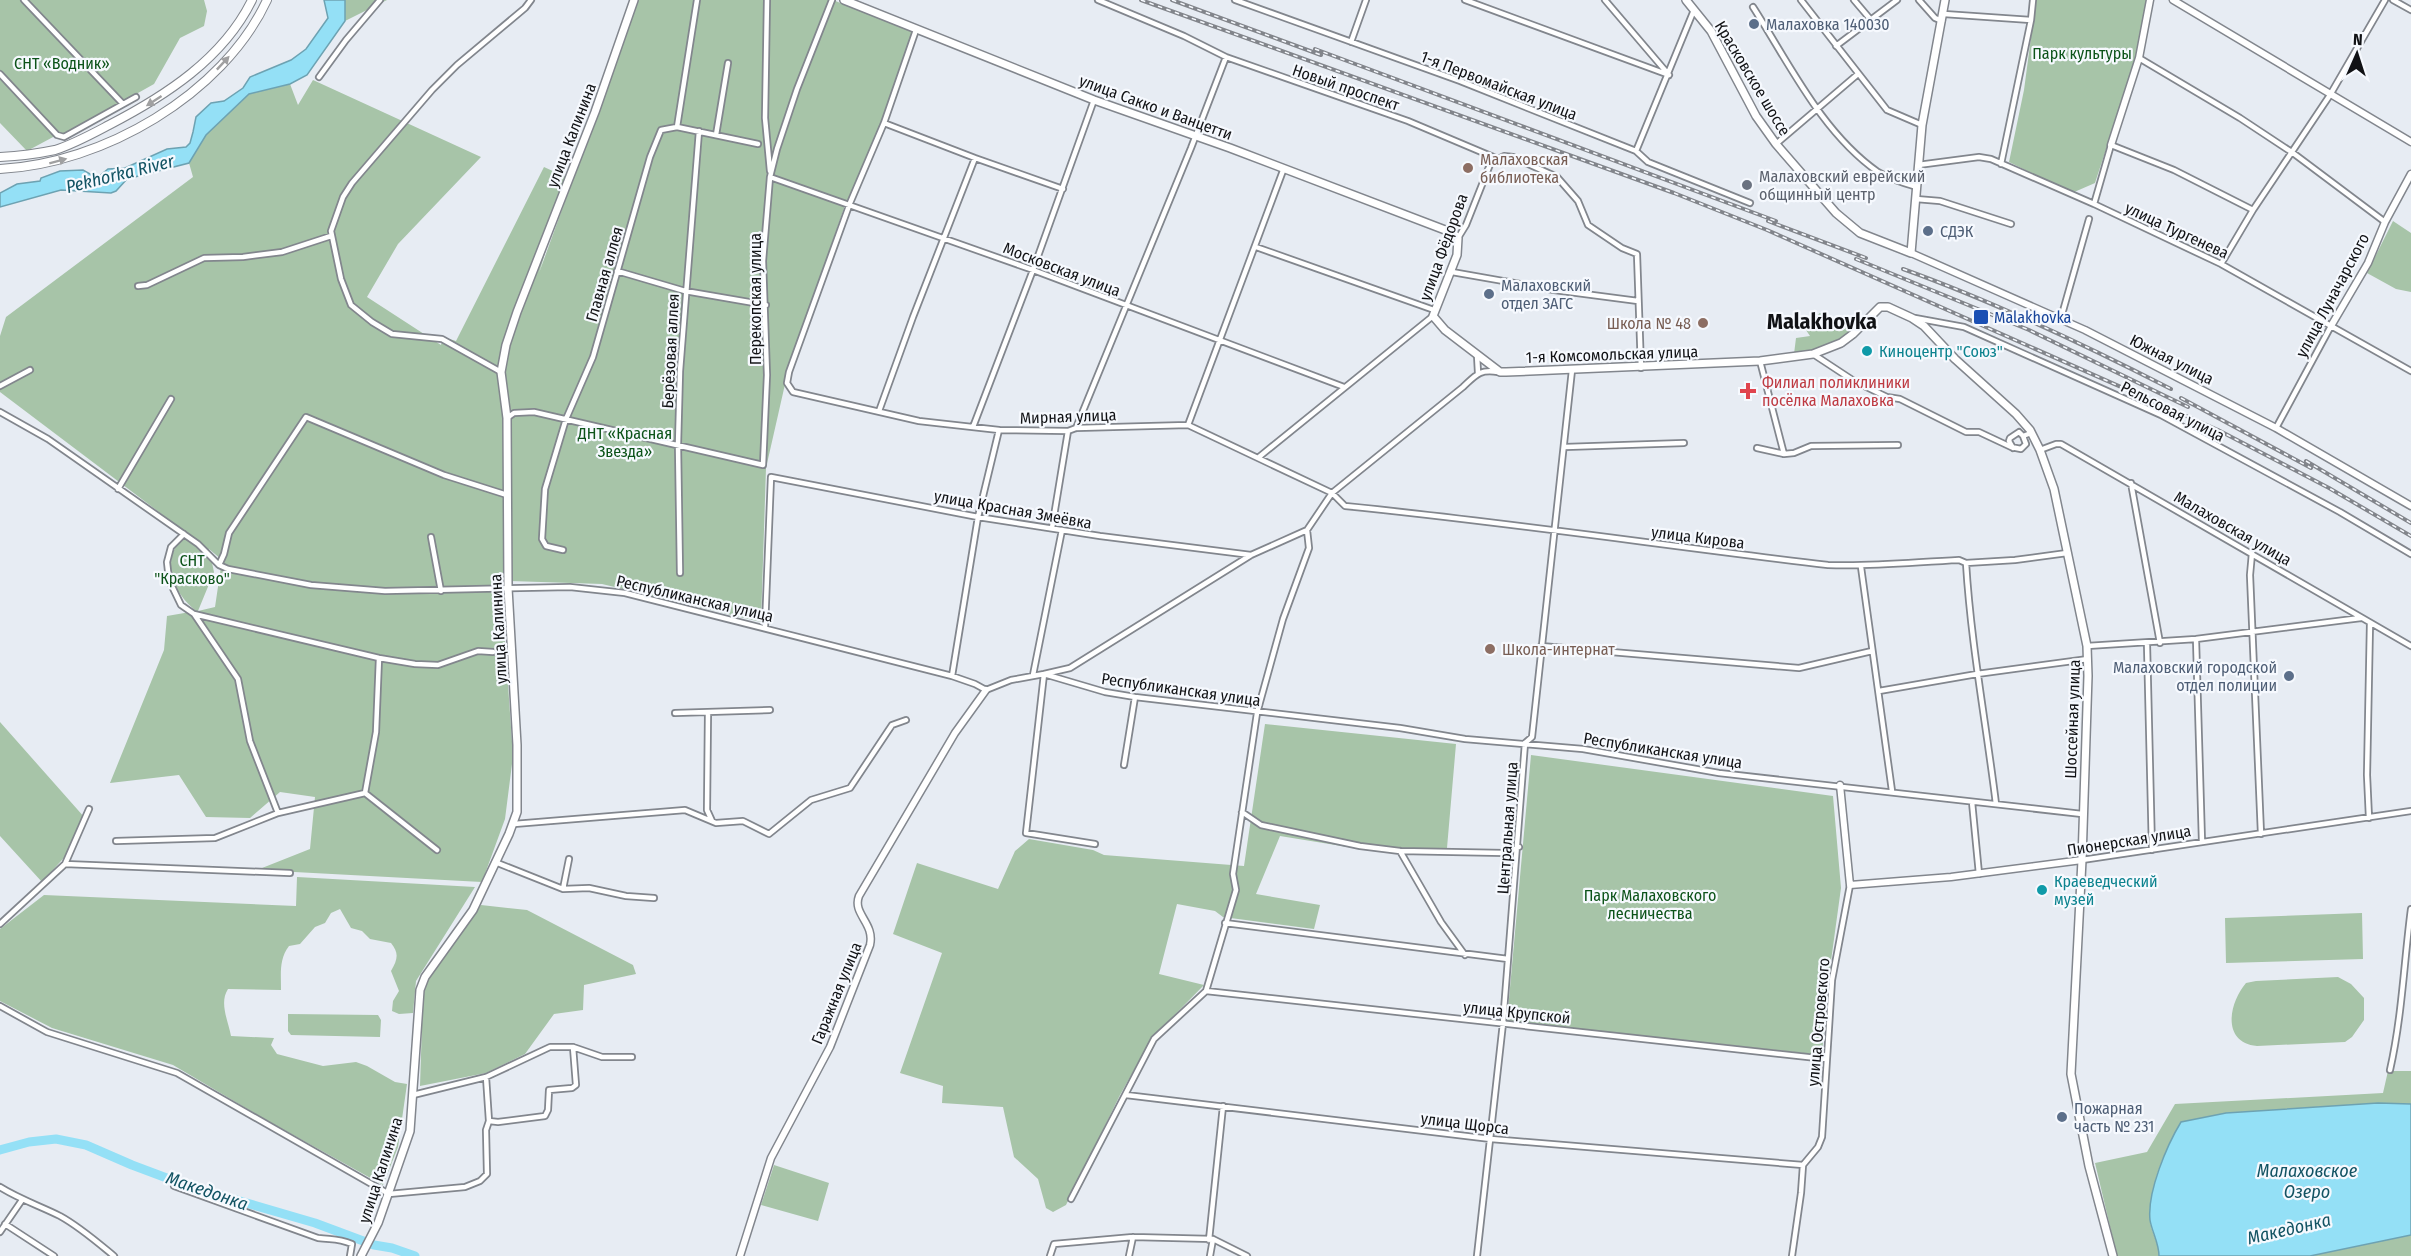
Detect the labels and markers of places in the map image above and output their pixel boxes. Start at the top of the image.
place label: Малаховка 140030 [1766,15,1890,34]
marker: Малаховка 140030 [1747,17,1761,31]
place label: Малаховская библиотека [1480,150,1568,187]
marker: Малаховская библиотека [1461,161,1475,175]
place label: Малаховский еврейский общинный центр [1759,167,1925,204]
marker: Малаховский еврейский общинный центр [1740,178,1754,192]
place label: СДЭК [1940,222,1974,241]
marker: СДЭК [1921,224,1935,238]
place label: Малаховский отдел ЗАГС [1501,276,1591,313]
marker: Малаховский отдел ЗАГС [1482,287,1496,301]
marker: Malakhovka [1972,308,1990,326]
place label: Malakhovka [1994,308,2072,327]
place label: Школа № 48 [1607,314,1691,333]
marker: Школа № 48 [1696,316,1710,330]
place label: Киноцентр "Союз" [1879,342,2003,361]
marker: Киноцентр "Союз" [1860,344,1874,358]
place label: Филиал поликлиники посёлка Малаховка [1762,373,1910,410]
marker: Филиал поликлиники посёлка Малаховка [1739,382,1757,400]
place label: Школа-интернат [1502,640,1615,659]
marker: Школа-интернат [1483,642,1497,656]
place label: Малаховский городской отдел полиции [2113,658,2277,695]
marker: Малаховский городской отдел полиции [2282,669,2296,683]
place label: Краеведческий музей [2054,872,2158,909]
marker: Краеведческий музей [2035,883,2049,897]
place label: Пожарная часть № 231 [2074,1099,2154,1136]
marker: Пожарная часть № 231 [2055,1110,2069,1124]

